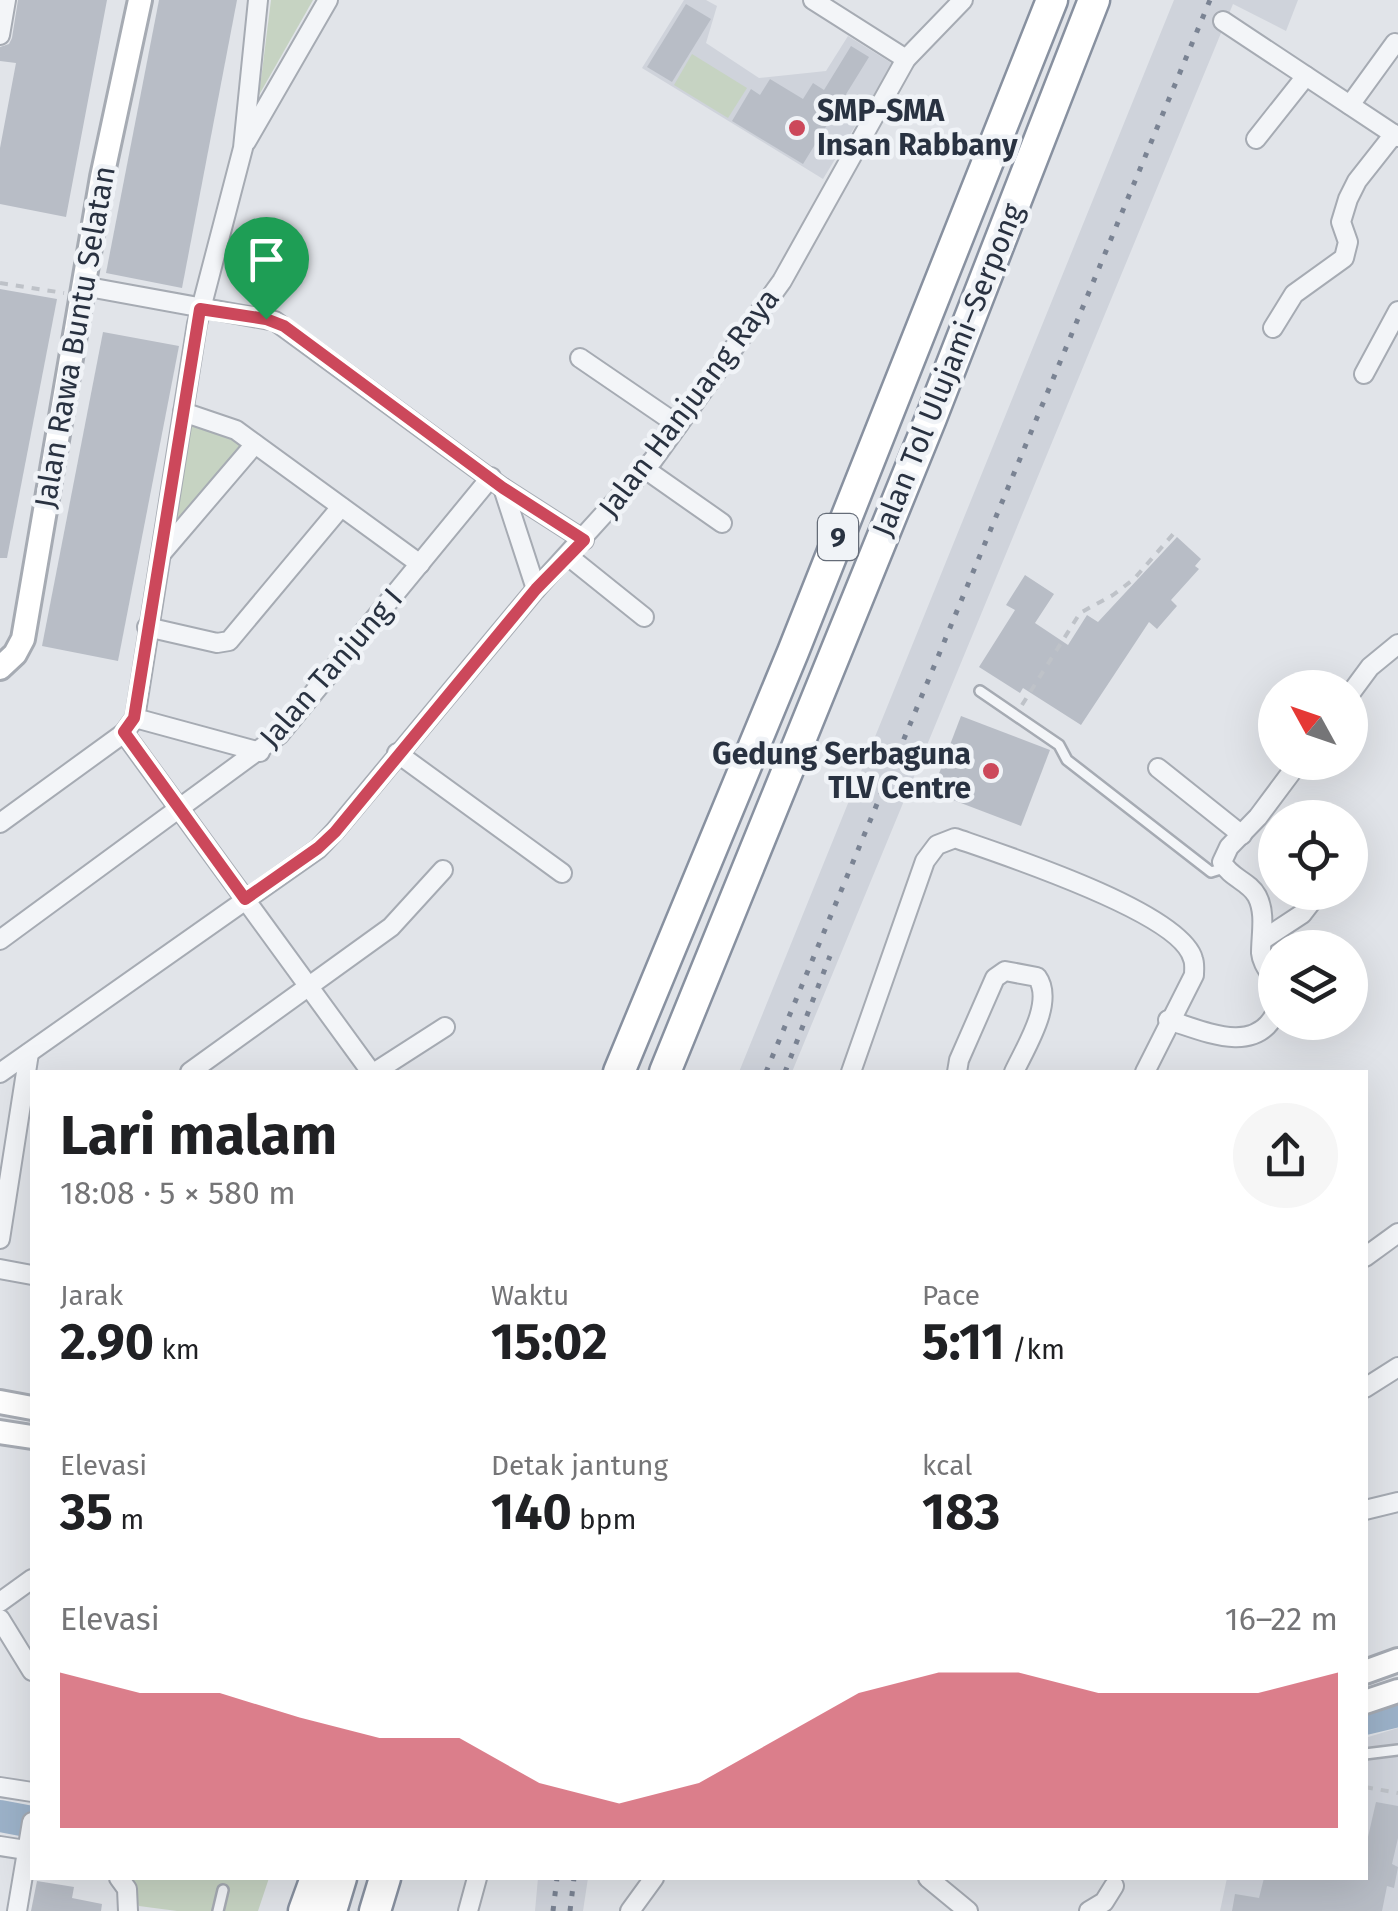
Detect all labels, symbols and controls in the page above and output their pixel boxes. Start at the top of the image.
place label: SMP-SMA Insan Rabbany [817,93,1018,163]
marker: SMP-SMA Insan Rabbany [786,117,808,139]
street label: Jalan Rawa Buntu Selatan [27,163,123,511]
street label: Jalan Tol Ulujami–Serpong [865,198,1032,542]
pin [224,217,309,320]
icon: arrive [239,232,294,287]
street label: Jalan Hanjuang Raya [591,281,787,525]
road number: 9 [818,514,858,560]
street label: Jalan Tanjung I [252,581,410,755]
north arrow [1258,670,1368,780]
map controls [1258,670,1368,1040]
place label: Gedung Serbaguna TLV Centre [712,736,971,806]
marker: Gedung Serbaguna TLV Centre [980,760,1002,782]
button: locate [1258,800,1368,910]
button: layers [1258,930,1368,1040]
text: Lari malam [60,1103,337,1169]
button: share [1233,1103,1338,1208]
text: 18:08 · 5 × 580 m [60,1174,296,1212]
text: Jarak [60,1279,123,1312]
text: Waktu [491,1279,569,1312]
text: Pace [922,1279,980,1312]
text: 2.90 [60,1312,154,1372]
text: 15:02 [491,1312,608,1372]
text: 5:11 [922,1312,1005,1372]
text: km [154,1333,200,1366]
text: /km [1005,1333,1065,1366]
text: Elevasi [60,1449,147,1482]
text: Detak jantung [491,1449,668,1482]
text: kcal [922,1449,972,1482]
text: 35 [60,1482,113,1542]
text: 140 [491,1482,572,1542]
text: 183 [922,1482,1000,1542]
text: m [113,1503,144,1536]
text: bpm [572,1503,636,1536]
text: Elevasi [60,1600,160,1638]
text: 16–22 m [1225,1600,1338,1638]

